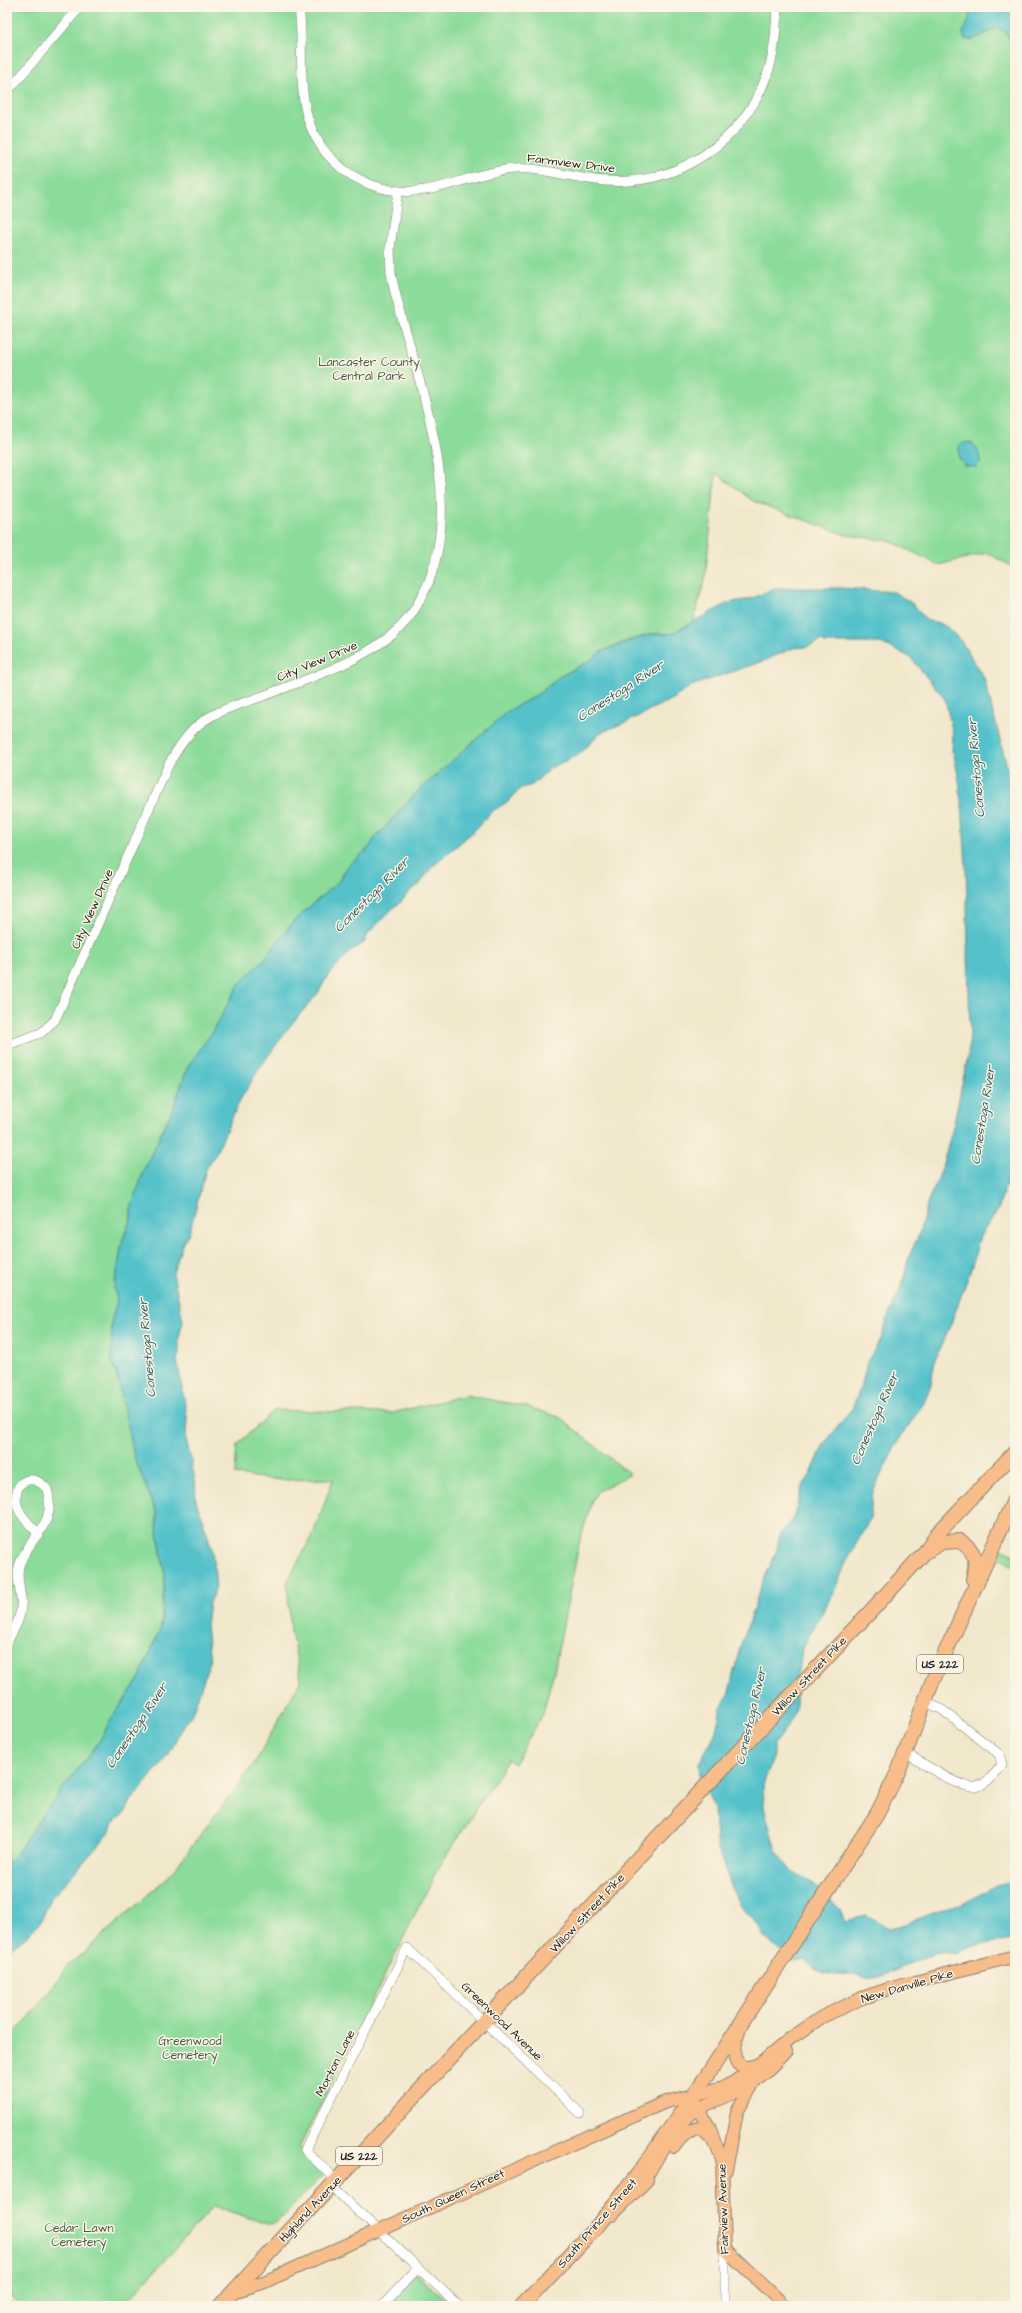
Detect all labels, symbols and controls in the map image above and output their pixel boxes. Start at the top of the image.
street label: Farmview Drive [526,150,616,177]
park label: Lancaster County Central Park [318,354,420,385]
street label: City View Drive [274,637,361,687]
water label: Conestoga River [574,655,669,726]
water label: Conestoga River [963,715,990,818]
water label: Conestoga River [330,852,415,937]
street label: City View Drive [67,866,119,952]
water label: Conestoga River [966,1063,1001,1166]
water label: Conestoga River [134,1295,161,1398]
water label: Conestoga River [846,1367,905,1468]
street label: Willow Street Pike [768,1632,851,1720]
road number: US 222 [917,1655,963,1673]
water label: Conestoga River [731,1664,772,1767]
water label: Conestoga River [101,1678,174,1773]
street label: Willow Street Pike [546,1869,629,1957]
street label: New Danville Pike [859,1965,956,2008]
street label: Greenwood Avenue [457,1978,546,2065]
street label: Morton Lane [311,2027,360,2099]
park label: Greenwood Cemetery [158,2033,222,2065]
road number: US 222 [336,2147,382,2165]
street label: Fairview Avenue [713,2163,734,2255]
street label: South Queen Street [399,2165,508,2228]
street label: Highland Avenue [275,2172,347,2247]
street label: South Prince Street [554,2175,641,2272]
park label: Cedar Lawn Cemetery [45,2220,113,2252]

